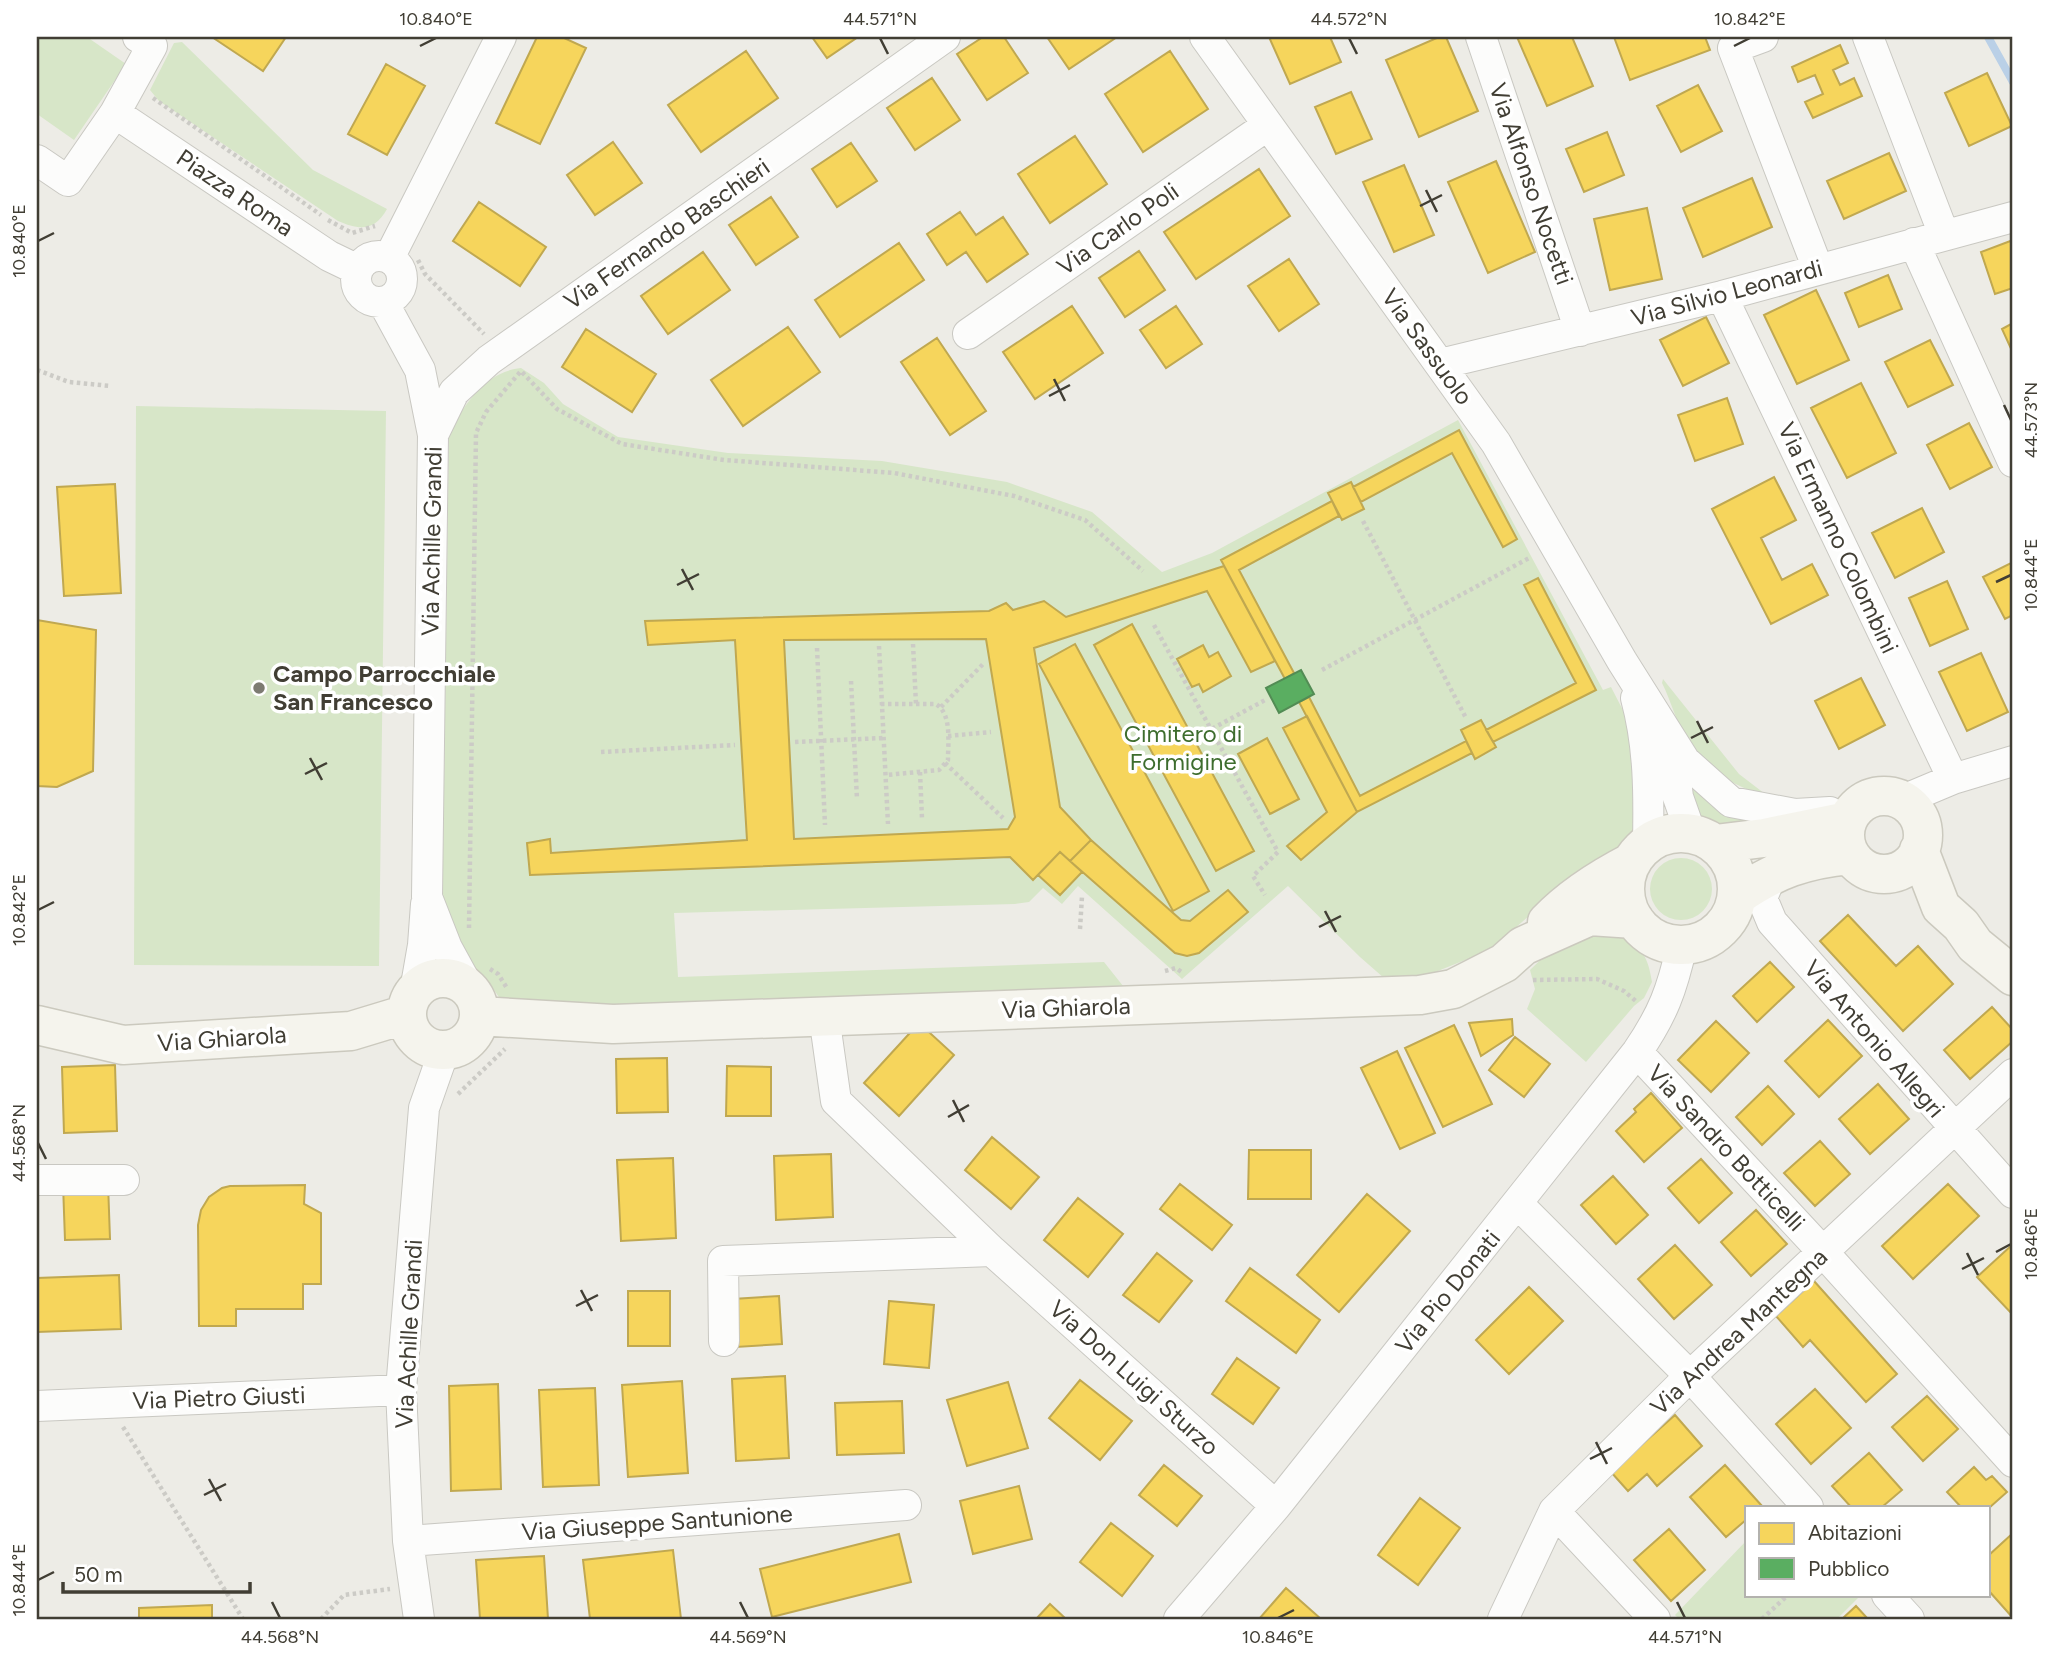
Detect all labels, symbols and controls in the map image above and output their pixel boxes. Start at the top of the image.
text: 10.840°E [399,8,473,30]
text: 44.571°N [843,8,917,30]
text: 44.572°N [1311,8,1387,30]
text: 10.842°E [1714,8,1786,30]
street label: Via Alfonso Nocetti [1483,79,1580,288]
street label: Piazza Roma [171,143,299,242]
street label: Via Fernando Baschieri [558,152,775,316]
street label: Via Carlo Poli [1051,176,1184,281]
text: 10.840°E [8,204,30,278]
street label: Via Silvio Leonardi [1628,253,1826,332]
street label: Via Sassuolo [1376,283,1479,410]
text: 44.573°N [2020,382,2042,458]
street label: Via Ermanno Colombini [1772,418,1905,658]
street label: Via Achille Grandi [415,446,448,636]
text: 10.844°E [2020,538,2042,612]
place label: Campo Parrocchiale San Francesco [273,659,496,716]
marker: Campo Parrocchiale San Francesco [251,680,267,696]
park label: Cimitero di Formigine [1124,719,1242,776]
text: 10.842°E [8,874,30,946]
street label: Via Antonio Allegri [1798,954,1951,1123]
street label: Via Ghiarola [1001,991,1131,1024]
street label: Via Ghiarola [156,1020,288,1057]
street label: Via Sandro Botticelli [1642,1058,1811,1237]
text: 44.568°N [8,1104,30,1182]
text: 10.846°E [2020,1208,2042,1280]
street label: Via Pio Donati [1389,1224,1506,1359]
street label: Via Achille Grandi [389,1239,428,1429]
street label: Via Andrea Mantegna [1644,1242,1833,1421]
street label: Via Don Luigi Sturzo [1044,1294,1225,1461]
street label: Via Pietro Giusti [132,1380,306,1415]
street label: Via Giuseppe Santunione [521,1499,793,1546]
legend [1745,1506,1990,1596]
text: Abitazioni [1808,1520,1902,1545]
text: 10.844°E [8,1543,30,1617]
scale bar [63,1551,250,1595]
text: Pubblico [1808,1556,1889,1581]
text: 50 m [74,1562,123,1587]
text: 44.568°N [241,1626,319,1648]
text: 44.569°N [709,1626,787,1648]
text: 10.846°E [1242,1626,1314,1648]
text: 44.571°N [1648,1626,1722,1648]

